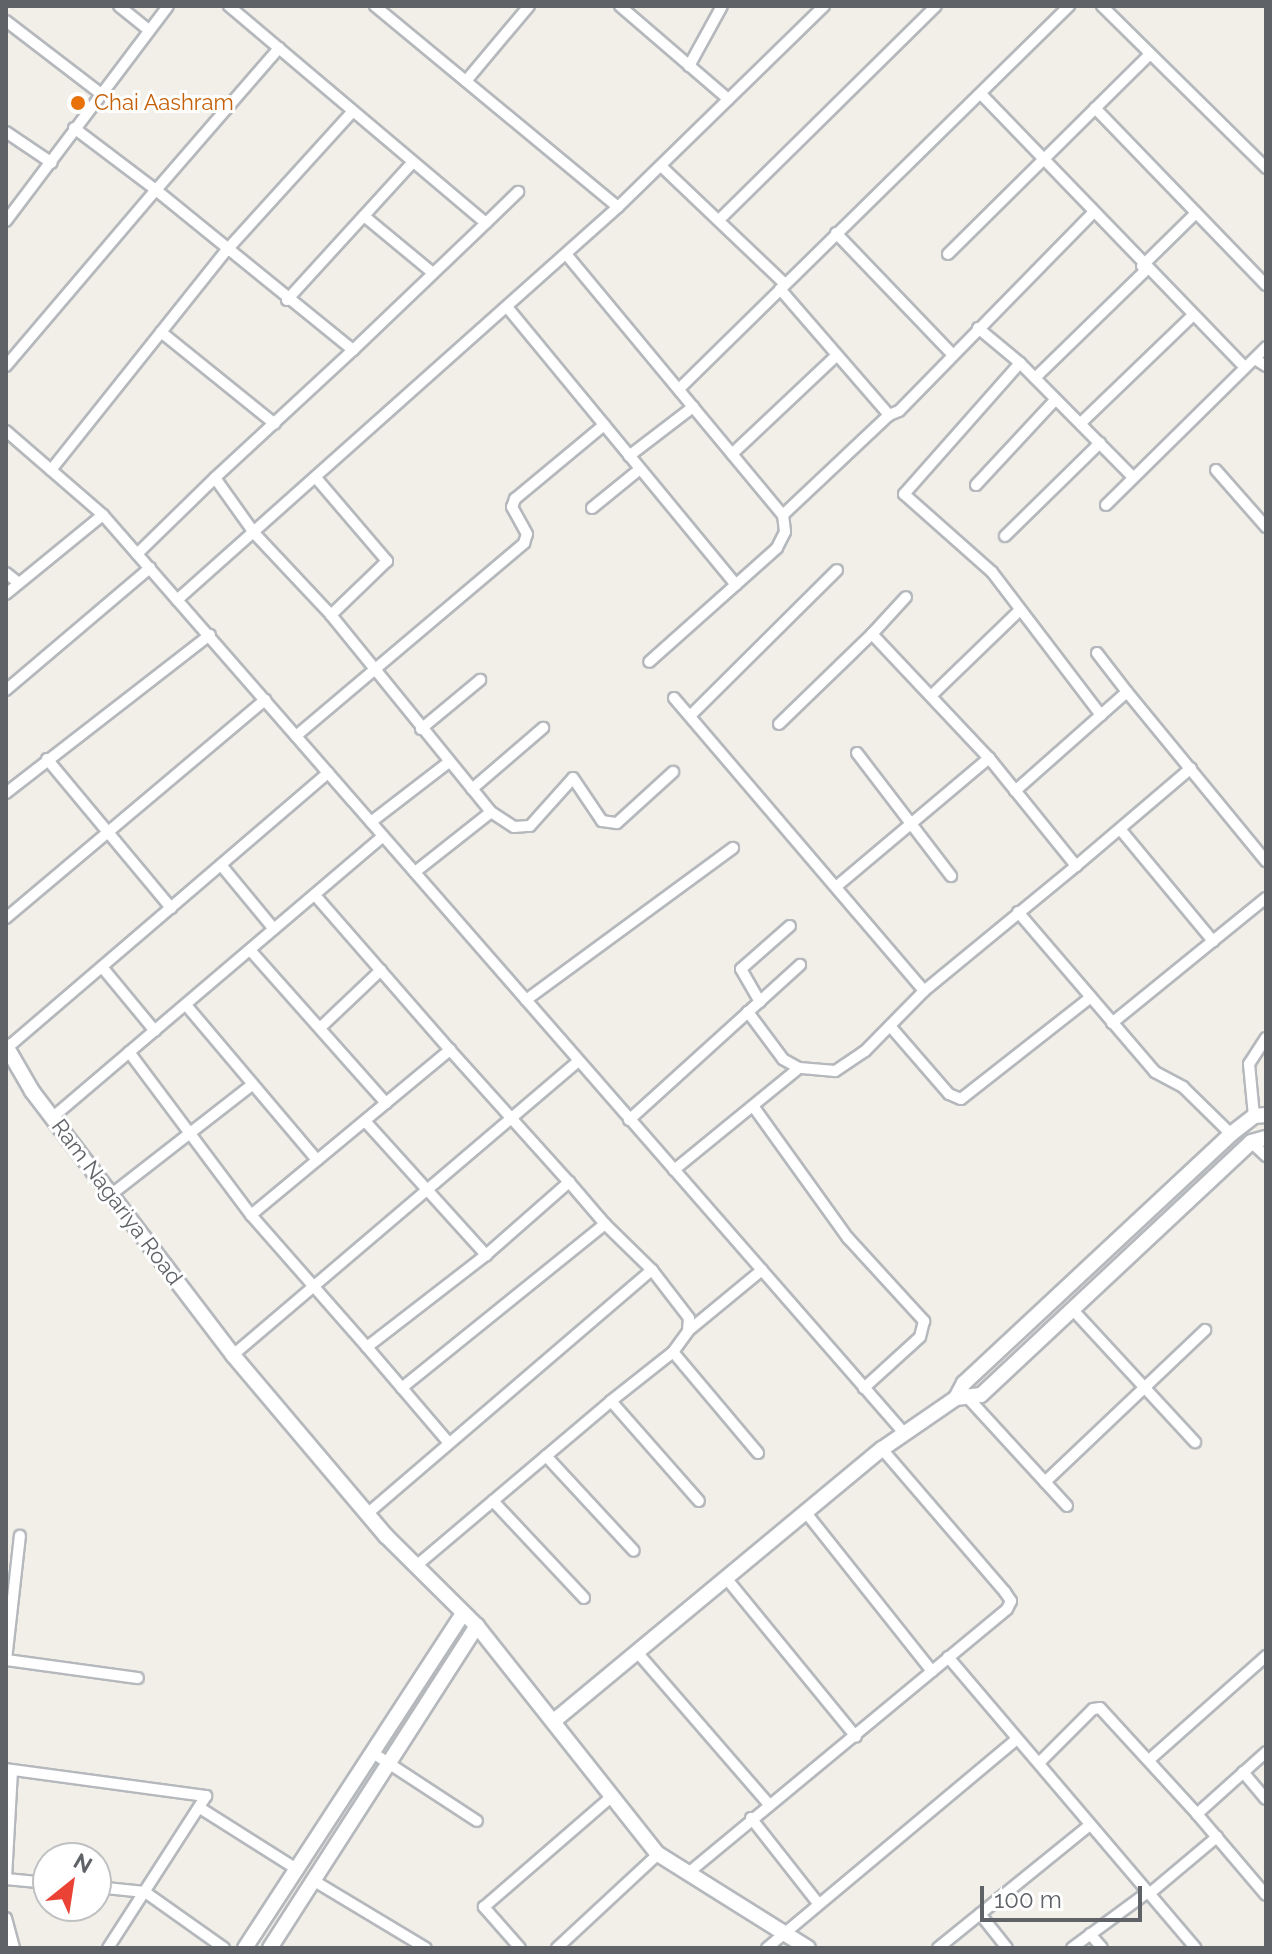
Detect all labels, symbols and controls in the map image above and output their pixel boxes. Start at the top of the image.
place label: Chai Aashram [94,90,234,116]
marker: Chai Aashram [69,94,87,112]
street label: Ram Nagariya Road [46,1114,188,1290]
north arrow [32,1842,112,1922]
text: N [69,1847,97,1878]
scale bar [984,1870,1146,1920]
text: 100 m [994,1885,1062,1914]

